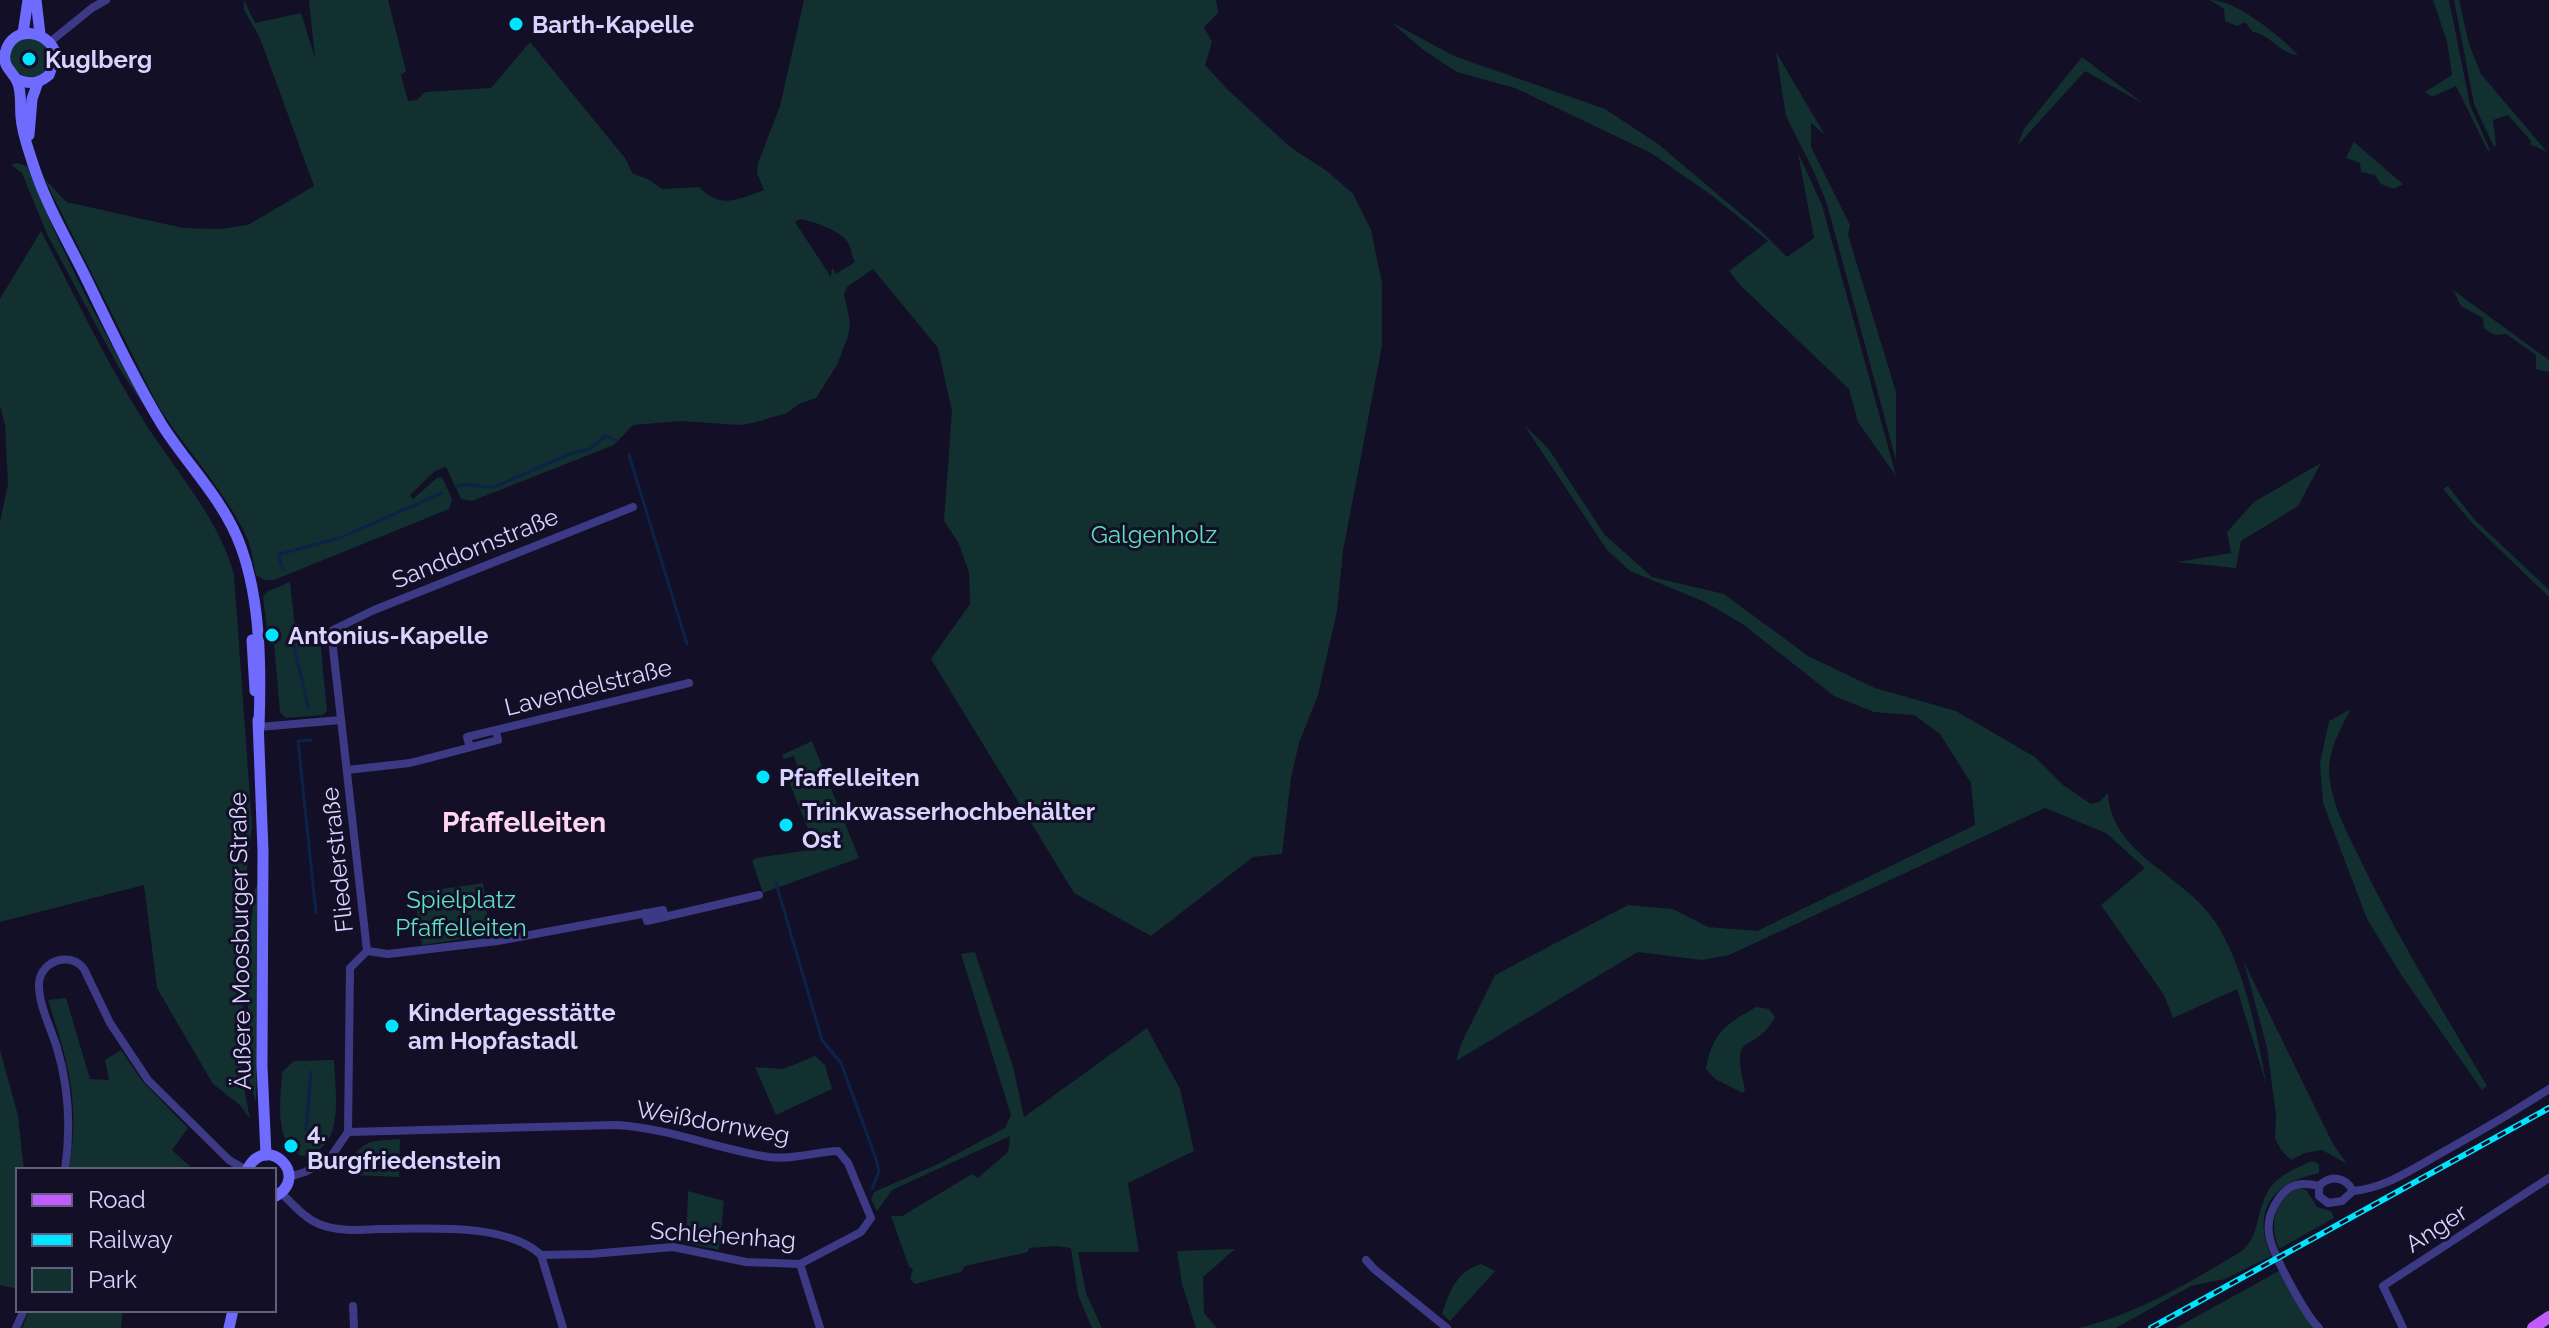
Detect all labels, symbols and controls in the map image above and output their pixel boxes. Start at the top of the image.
place label: Barth-Kapelle [532,10,694,39]
marker: Barth-Kapelle [507,15,525,33]
place label: Kuglberg [45,45,152,74]
marker: Kuglberg [20,50,38,68]
street label: Sanddornstraße [388,501,562,595]
park label: Galgenholz [1091,520,1217,549]
place label: Antonius-Kapelle [288,621,488,650]
marker: Antonius-Kapelle [263,626,281,644]
street label: Lavendelstraße [501,652,675,722]
place label: Pfaffelleiten [779,763,920,792]
marker: Pfaffelleiten [754,768,772,786]
street label: Fliederstraße [315,786,359,934]
street label: Äußere Moosburger Straße [223,792,257,1090]
place label: Trinkwasserhochbehälter Ost [802,797,1095,854]
district label: Pfaffelleiten [442,806,606,839]
marker: Trinkwasserhochbehälter Ost [777,816,795,834]
park label: Spielplatz Pfaffelleiten [395,885,527,942]
place label: Kindertagesstätte am Hopfastadl [408,998,616,1055]
marker: Kindertagesstätte am Hopfastadl [383,1017,401,1035]
street label: Weißdornweg [634,1094,792,1150]
place label: 4. Burgfriedenstein [307,1118,501,1175]
marker: 4. Burgfriedenstein [282,1137,300,1155]
legend [16,1168,276,1312]
text: Road [88,1185,146,1214]
street label: Anger [2400,1197,2473,1259]
street label: Schlehenhag [649,1215,797,1255]
text: Railway [88,1225,173,1254]
text: Park [88,1265,137,1294]

